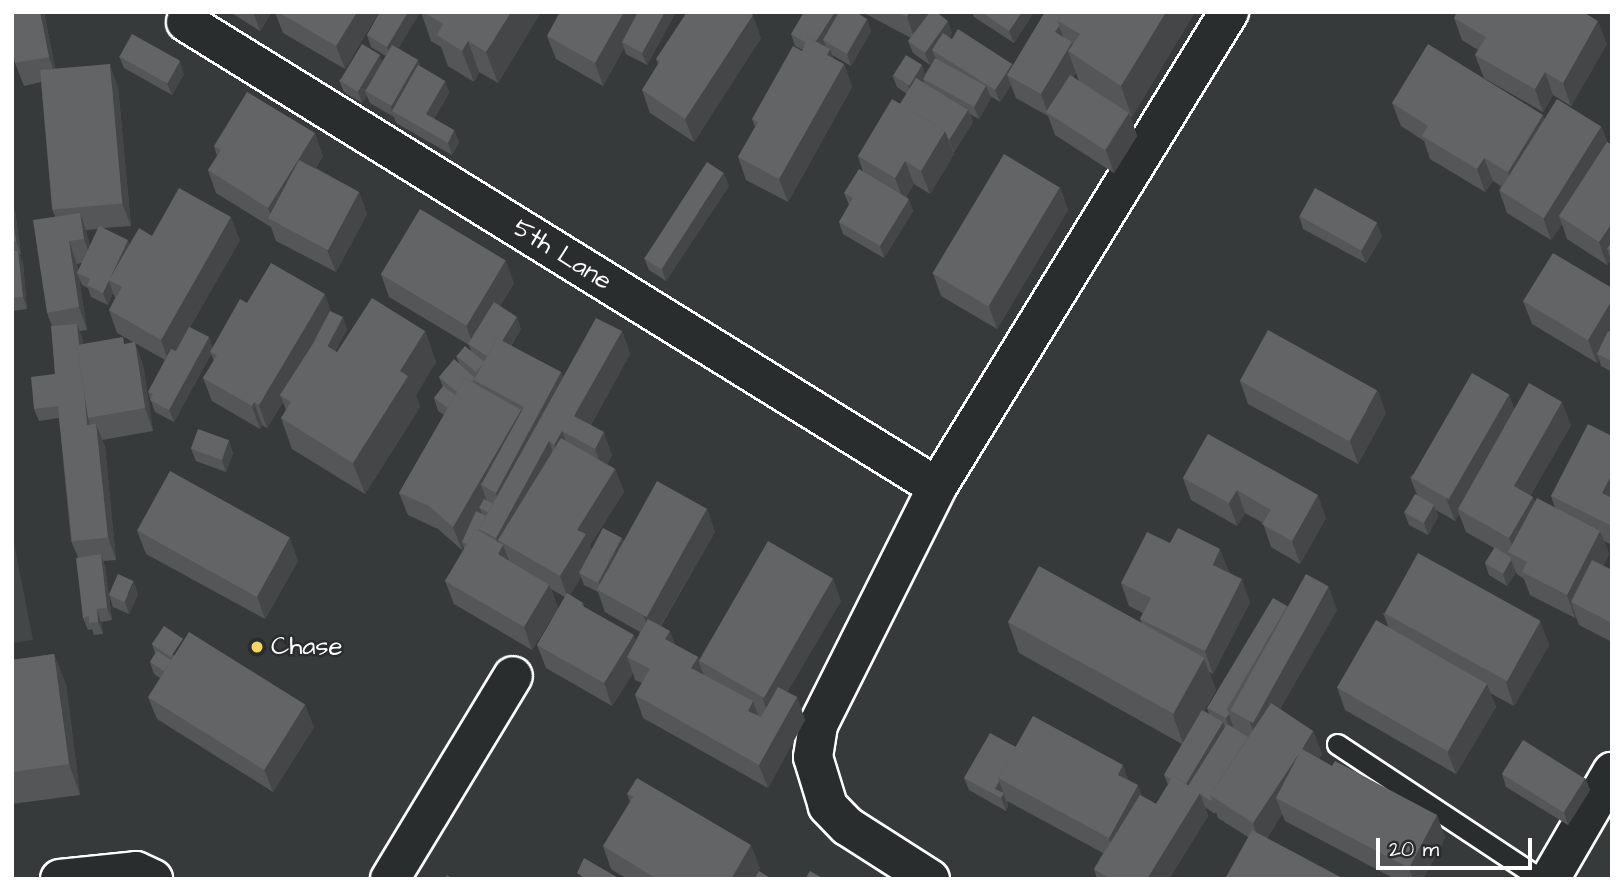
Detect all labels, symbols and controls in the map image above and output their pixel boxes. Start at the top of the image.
street label: 5th Lane [507,212,617,298]
place label: Chase [271,631,343,663]
marker: Chase [249,639,265,655]
scale bar [1379,824,1535,868]
text: 20 m [1389,835,1439,864]

